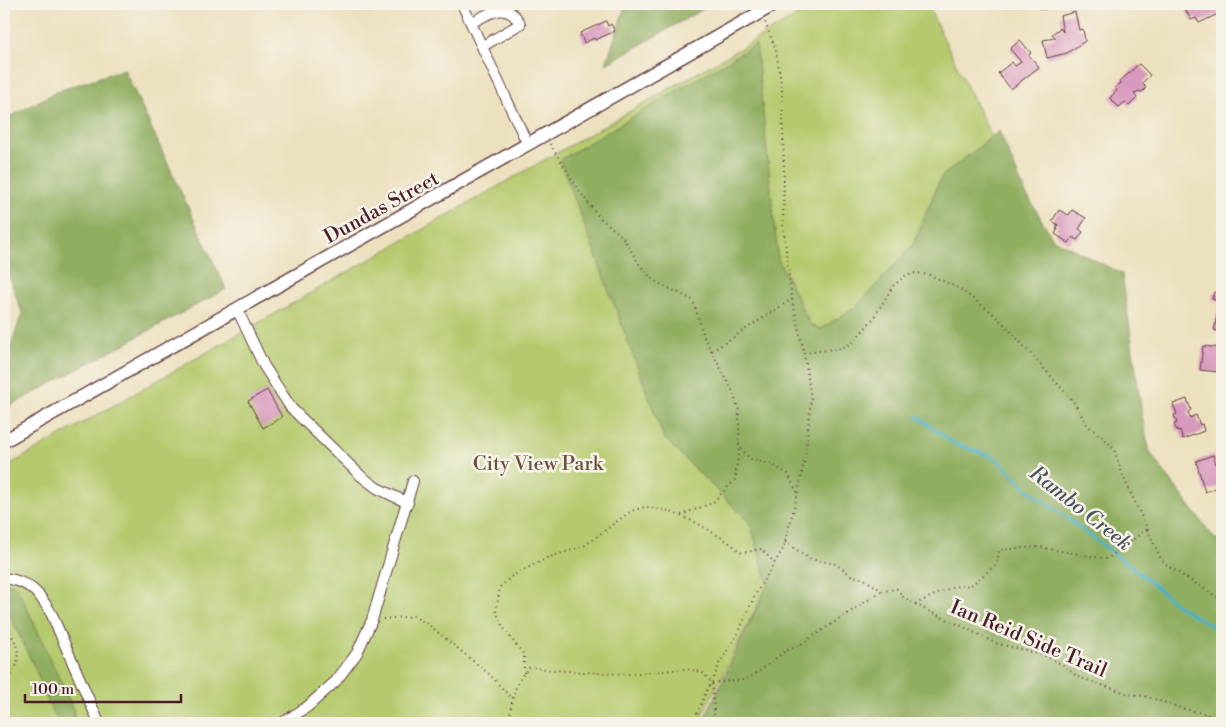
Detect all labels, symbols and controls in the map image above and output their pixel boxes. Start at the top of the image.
street label: Dundas Street [320,166,444,250]
park label: City View Park [473,452,605,477]
water label: Rambo Creek [1023,460,1137,557]
street label: Ian Reid Side Trail [946,595,1111,684]
scale bar [25,672,181,704]
text: 100 m [32,680,74,699]

